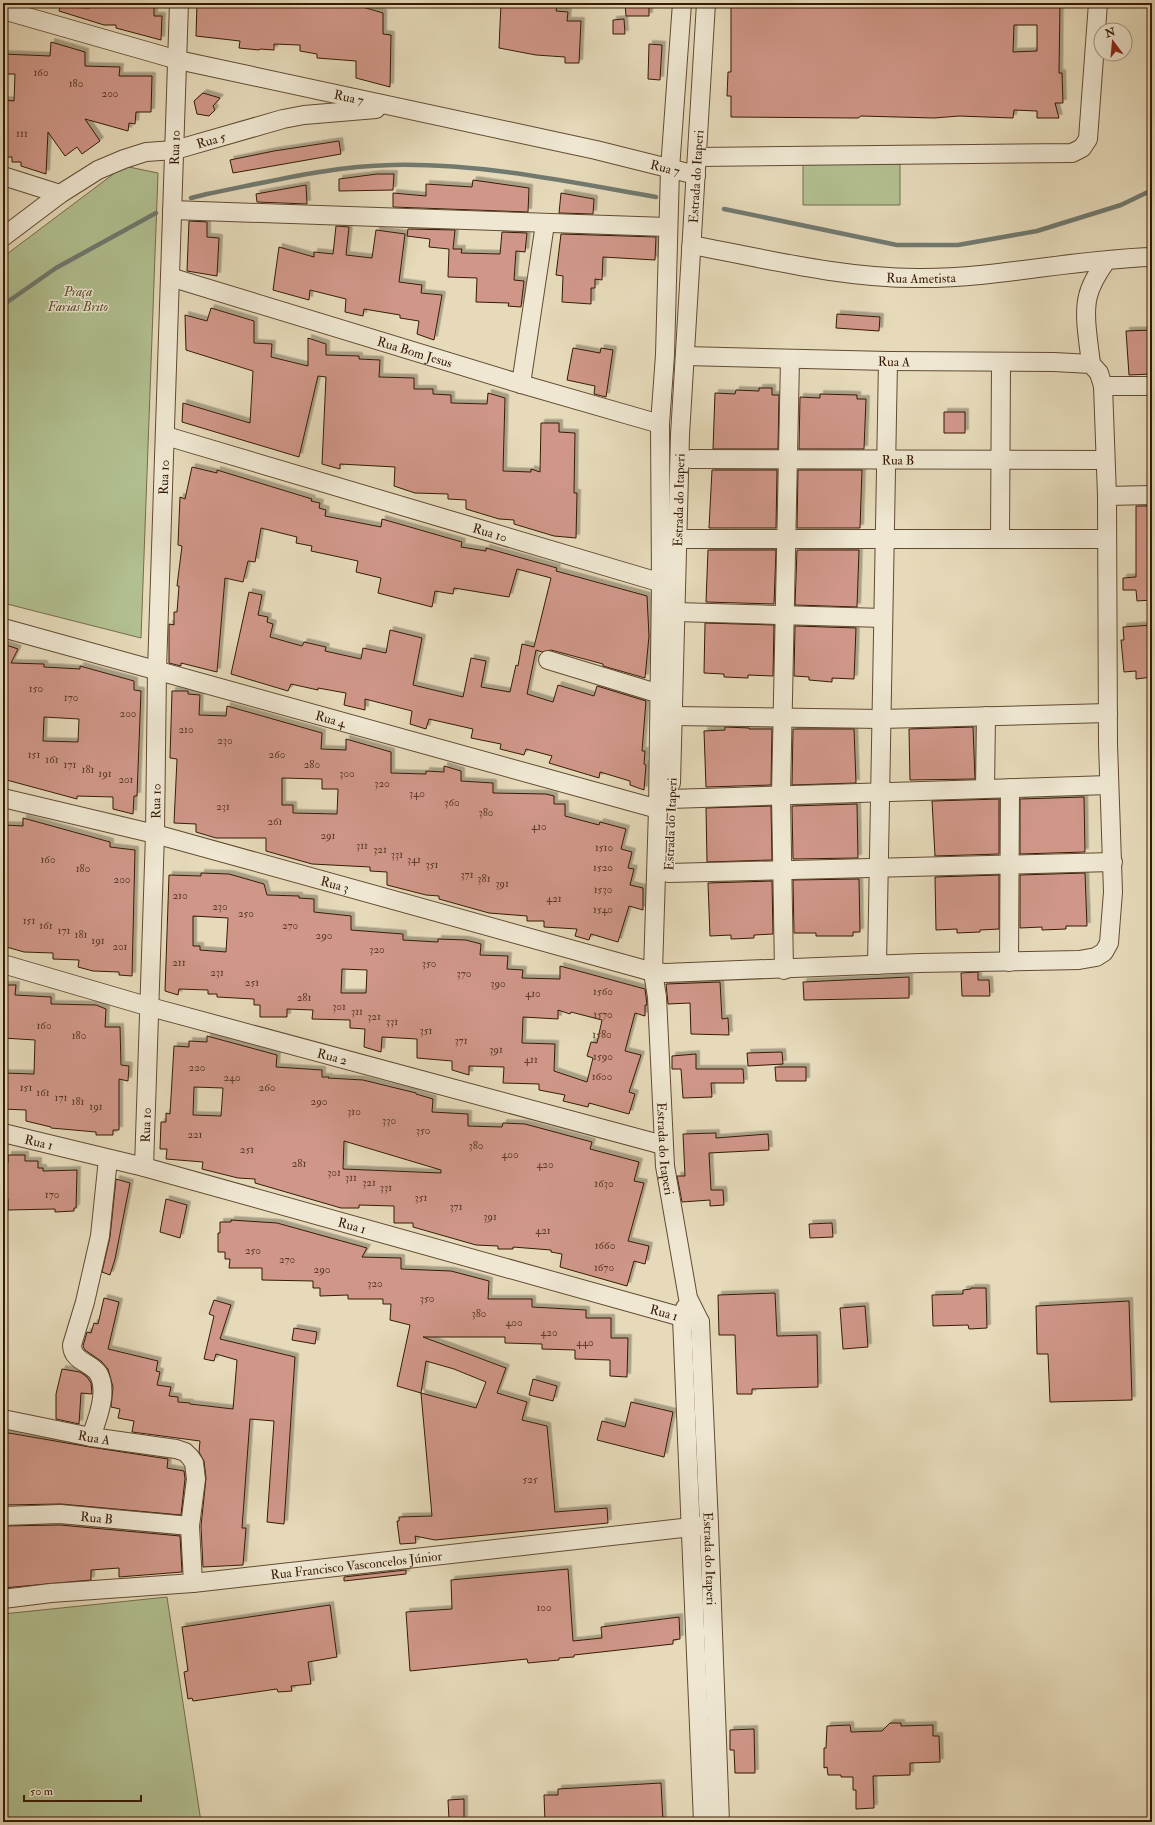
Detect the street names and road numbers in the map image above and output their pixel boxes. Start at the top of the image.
street label: Rua 7 [333,87,365,109]
street label: Rua 5 [195,129,228,152]
street label: Estrada do Itaperi [686,129,708,224]
street label: Rua 10 [167,130,184,165]
street label: Rua 7 [649,157,682,180]
street label: Rua Ametista [886,270,957,287]
street label: Rua Bom Jesus [375,334,455,372]
street label: Rua A [878,354,911,370]
street label: Rua B [882,452,914,469]
street label: Estrada do Itaperi [670,453,689,547]
street label: Rua 10 [156,459,173,495]
street label: Rua 10 [471,520,509,546]
street label: Rua 4 [313,708,348,732]
street label: Estrada do Itaperi [661,777,682,871]
street label: Rua 10 [148,783,165,819]
street label: Rua 3 [319,873,351,896]
street label: Rua 2 [315,1045,349,1069]
street label: Estrada do Itaperi [653,1102,677,1197]
street label: Rua 10 [138,1107,155,1143]
street label: Rua 1 [23,1132,55,1154]
street label: Rua 1 [336,1214,368,1238]
street label: Rua 1 [648,1301,680,1325]
street label: Rua A [76,1428,112,1449]
street label: Rua B [80,1509,114,1528]
street label: Estrada do Itaperi [699,1512,719,1606]
street label: Rua Francisco Vasconcelos Júnior [270,1548,443,1583]

